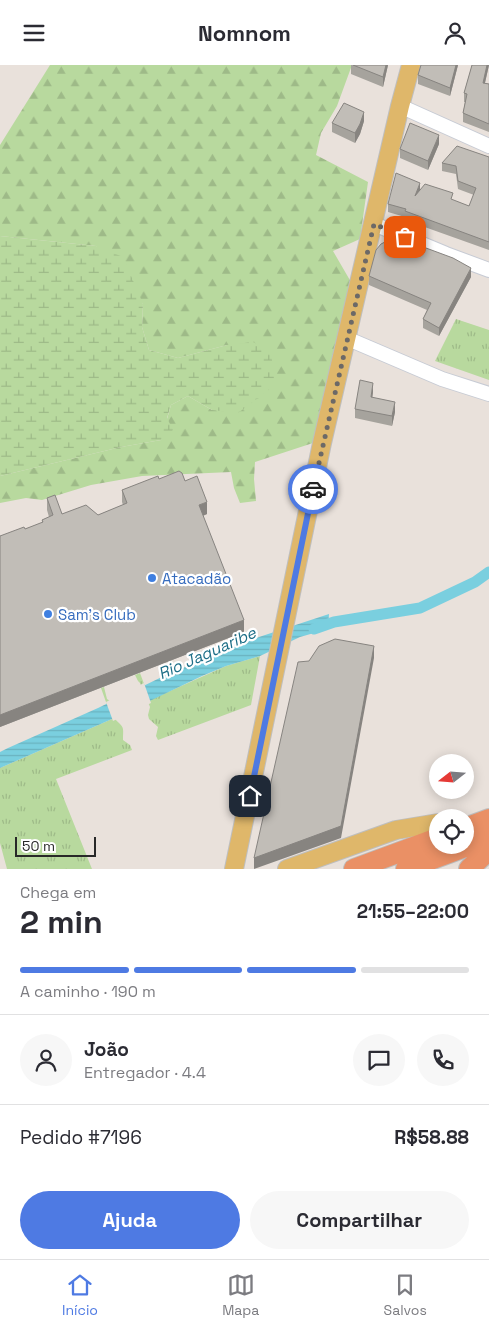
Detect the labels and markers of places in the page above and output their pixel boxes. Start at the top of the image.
pin [384,216,426,258]
place label: Atacadão [162,569,231,588]
marker: Atacadão [146,572,158,584]
place label: Sam's Club [58,605,136,624]
marker: Sam's Club [42,608,54,620]
pin [229,775,271,817]

